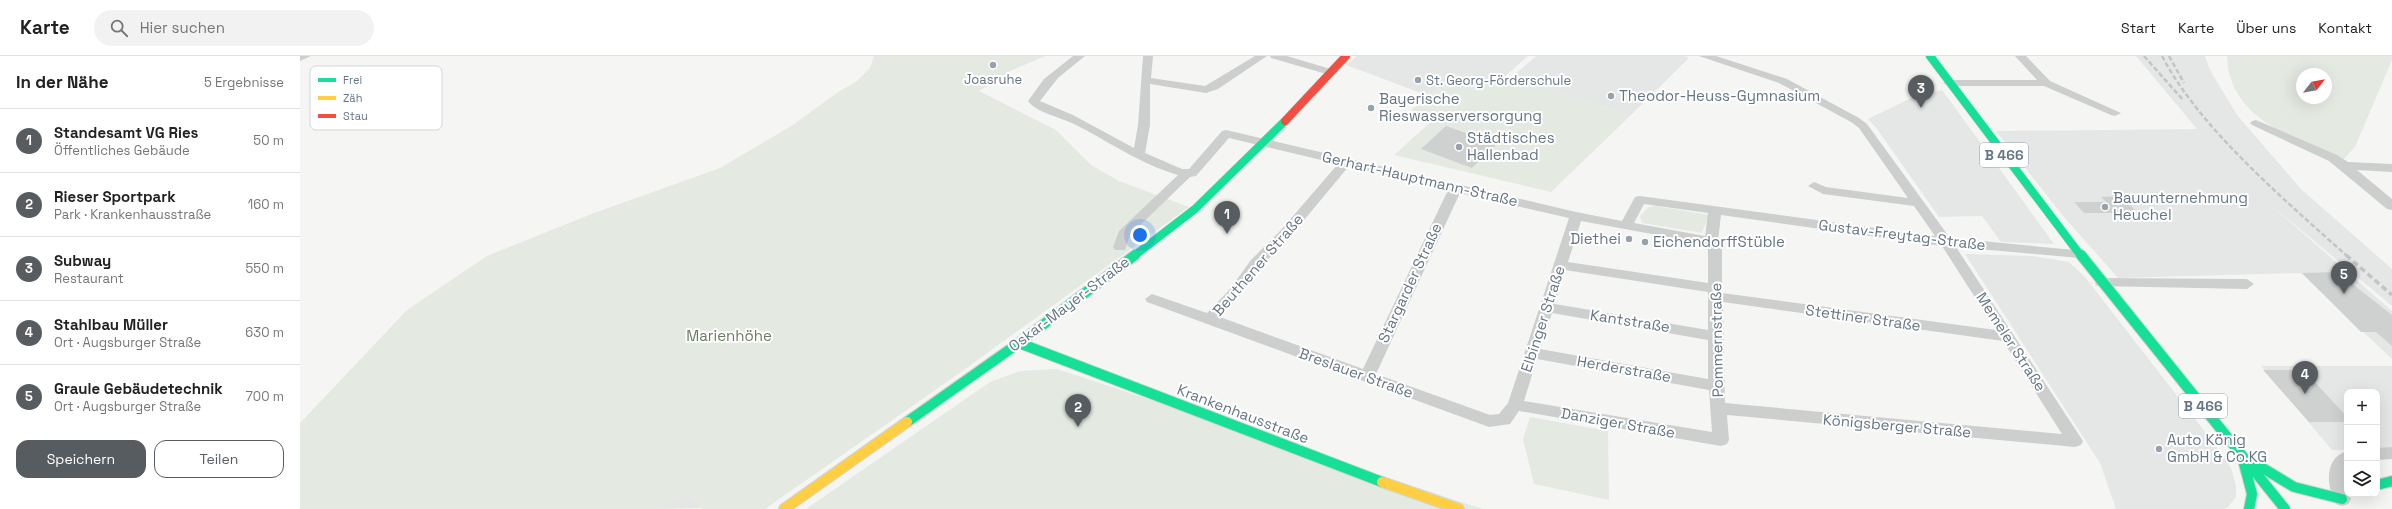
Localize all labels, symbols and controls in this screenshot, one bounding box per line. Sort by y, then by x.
search box [94,10,374,46]
text: Karte [20,15,70,40]
icon: search [108,17,130,39]
text: Hier suchen [140,18,225,37]
text: Start [2121,19,2156,37]
text: Karte [2178,19,2214,37]
text: Über uns [2236,19,2296,37]
text: Kontakt [2318,19,2372,37]
marker: Joasruhe [988,60,998,70]
legend [310,66,442,130]
north arrow [2296,68,2332,104]
text: In der Nähe [16,71,108,93]
place label: Joasruhe [964,71,1022,88]
place label: St. Georg-Förderschule [1426,72,1571,89]
text: Frei [343,73,362,87]
text: 5 Ergebnisse [204,74,284,91]
marker: St. Georg-Förderschule [1413,75,1423,85]
pin: 3 [1908,75,1934,108]
place label: Theodor-Heuss-Gymnasium [1619,86,1820,105]
place label: Bayerische Rieswasserversorgung [1379,89,1542,125]
text: Zäh [343,91,362,105]
marker: Theodor-Heuss-Gymnasium [1606,91,1616,101]
marker: Bayerische Rieswasserversorgung [1366,103,1376,113]
text: Stau [343,109,368,123]
text: Standesamt VG Ries [54,123,198,142]
place label: Städtisches Hallenbad [1467,128,1555,164]
text: 1 [26,132,32,149]
text: 50 m [253,132,284,149]
text: Öffentliches Gebäude [54,142,190,159]
marker: Städtisches Hallenbad [1454,142,1464,152]
road number: B 466 [1980,143,2028,167]
street label: Gerhart-Hauptmann-Straße [1320,147,1520,210]
text: Rieser Sportpark [54,187,176,206]
place label: Bauunternehmung Heuchel [2113,188,2248,224]
text: 2 [25,196,33,213]
text: 160 m [248,196,284,213]
pin: 1 [1214,201,1240,234]
marker: Bauunternehmung Heuchel [2100,202,2110,212]
text: Park · Krankenhausstraße [54,206,211,223]
street label: Beuthener Straße [1208,210,1307,320]
street label: Gustav-Freytag-Straße [1817,215,1987,254]
street label: Stargarder Straße [1373,220,1446,346]
your location [1130,225,1150,245]
place label: Diethei [1570,229,1621,248]
place label: EichendorffStüble [1653,232,1785,251]
marker: Diethei [1624,234,1634,244]
marker: EichendorffStüble [1640,237,1650,247]
text: Subway [54,251,111,270]
street label: Oskar-Mayer-Straße [1004,252,1133,355]
text: 3 [25,260,33,277]
text: 550 m [246,260,284,277]
pin: 5 [2331,261,2357,294]
street label: Elbinger Straße [1516,263,1569,375]
text: Restaurant [54,270,124,287]
street label: Pommernstraße [1706,282,1727,397]
street label: Memeler Straße [1972,289,2051,395]
street label: Stettiner Straße [1804,300,1922,335]
street label: Kantstraße [1589,305,1671,336]
text: Stahlbau Müller [54,315,168,334]
text: 4 [25,324,33,341]
text: 630 m [245,324,284,341]
park label: Marienhöhe [686,326,772,345]
text: Ort · Augsburger Straße [54,334,201,351]
street label: Breslauer Straße [1296,343,1416,402]
street label: Herderstraße [1576,351,1673,386]
pin: 4 [2292,361,2318,394]
text: Graule Gebäudetechnik [54,379,223,398]
street label: Krankenhausstraße [1175,380,1312,447]
text: 5 [25,388,33,405]
text: 700 m [246,388,284,405]
map controls [2344,389,2380,497]
button: + [2344,389,2380,425]
pin: 2 [1065,394,1091,427]
road number: B 466 [2179,394,2227,418]
text: Ort · Augsburger Straße [54,398,201,415]
street label: Danziger Straße [1559,403,1677,442]
street label: Königsberger Straße [1822,410,1972,441]
button: − [2344,425,2380,461]
place label: Auto König GmbH & Co.KG [2167,430,2267,466]
button: Speichern [16,440,146,478]
button: Teilen [154,440,284,478]
marker: Auto König GmbH & Co.KG [2154,444,2164,454]
button: layers [2344,461,2380,497]

